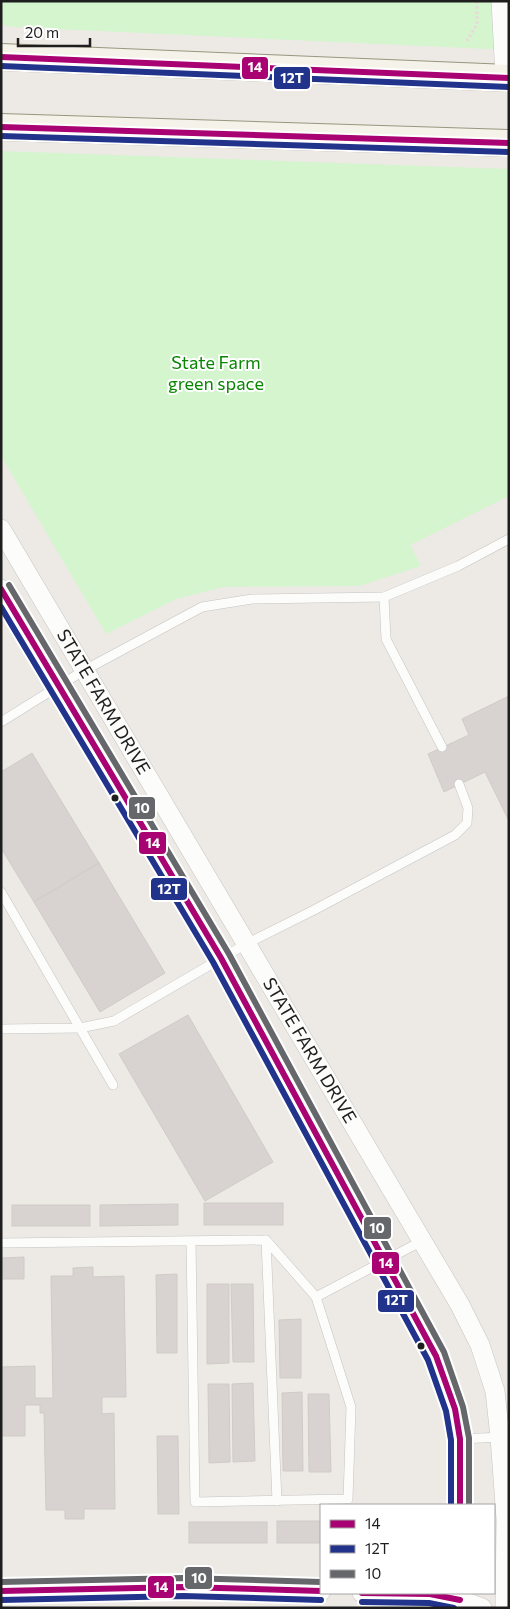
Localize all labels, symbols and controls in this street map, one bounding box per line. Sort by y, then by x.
scale bar [18,15,90,47]
text: 20 m [25,23,59,41]
line badge: 14 [241,56,269,80]
text: 14 [248,58,263,75]
line badge: 12T [273,66,311,90]
text: 12T [280,69,304,86]
park label: State Farm green space [168,351,264,394]
street label: STATE FARM DRIVE [53,625,156,778]
unlabelled marker [110,793,120,803]
line badge: 10 [128,796,156,820]
text: 10 [134,799,150,816]
line badge: 14 [138,831,167,855]
text: 14 [146,834,161,851]
line badge: 12T [150,877,188,901]
text: 12T [157,880,181,897]
street label: STATE FARM DRIVE [259,973,362,1127]
line badge: 10 [363,1216,392,1240]
text: 10 [369,1219,385,1236]
line badge: 14 [371,1251,400,1275]
text: 14 [379,1254,394,1271]
line badge: 12T [377,1289,415,1313]
text: 12T [384,1291,408,1308]
unlabelled marker [416,1341,426,1351]
legend [320,1504,495,1594]
text: 14 [365,1514,380,1532]
text: 12T [365,1539,390,1557]
text: 10 [365,1564,381,1582]
line badge: 10 [184,1566,213,1590]
text: 10 [191,1569,207,1586]
line badge: 14 [147,1575,175,1599]
text: 14 [154,1578,169,1595]

